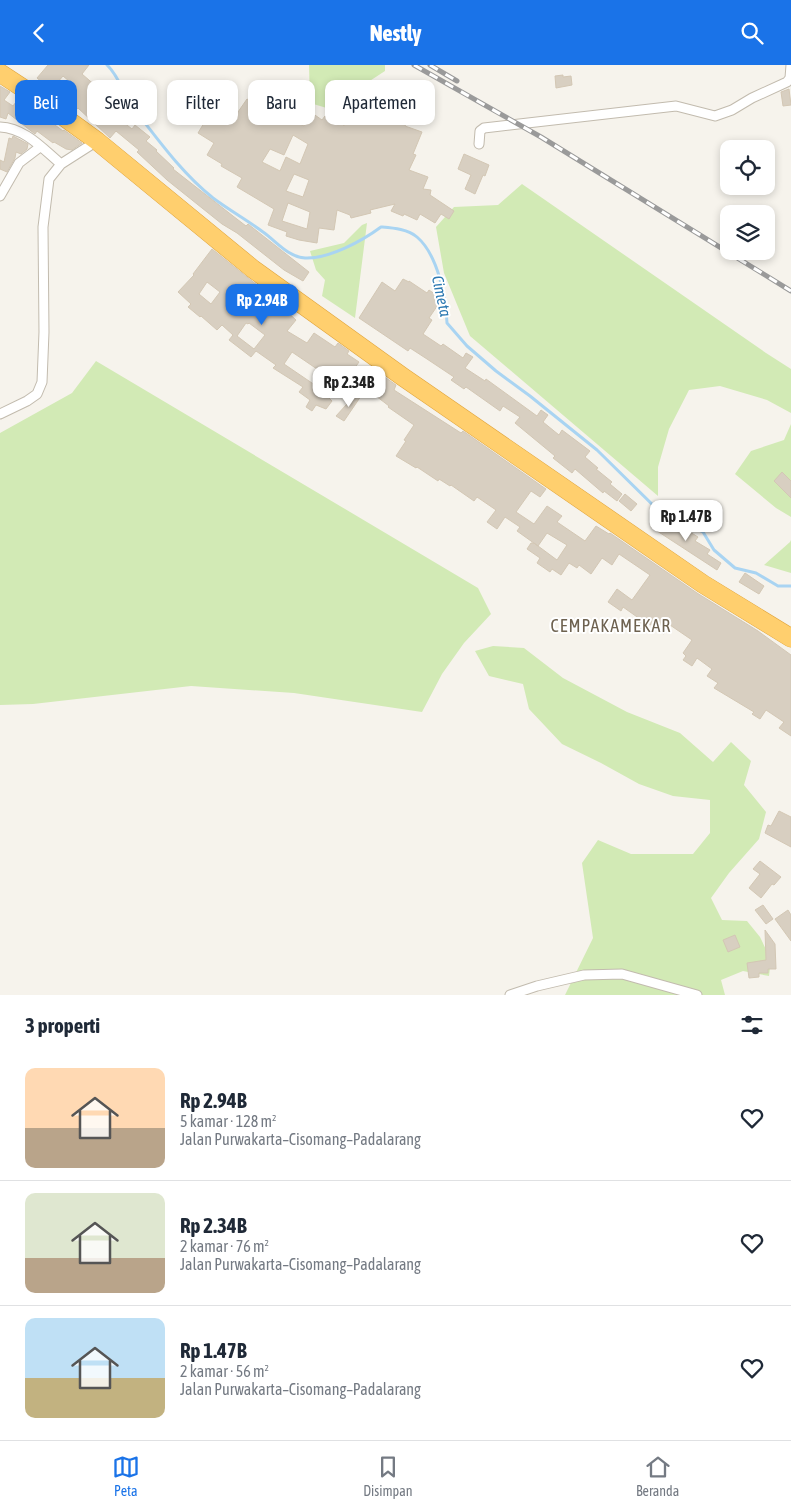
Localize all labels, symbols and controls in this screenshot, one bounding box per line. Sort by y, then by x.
icon: back [25,19,53,47]
icon: search [738,19,766,47]
text: Nestly [370,20,421,46]
chip: Beli [15,80,77,125]
chip: Sewa [87,80,157,125]
chip: Filter [167,80,238,125]
chip: Baru [248,80,315,125]
chip: Apartemen [325,80,435,125]
map controls [720,140,775,260]
button: locate [720,140,775,195]
button: layers [720,205,775,260]
water label: Cimeta [429,274,455,319]
pin: Rp 2.94B [210,283,314,326]
text: Rp 2.94B [237,291,287,309]
pin: Rp 2.34B [297,365,401,408]
text: Rp 2.34B [324,373,374,391]
pin: Rp 1.47B [634,499,738,542]
text: Rp 1.47B [661,507,711,525]
district label: CEMPAKAMEKAR [551,615,671,636]
icon: filters [738,1011,766,1039]
text: 3 properti [25,1013,100,1037]
icon: home [65,1088,125,1148]
text: Rp 2.94B [180,1088,247,1112]
icon: heart [738,1104,766,1132]
text: 5 kamar · 128 m² [180,1112,276,1130]
text: Jalan Purwakarta–Cisomang–Padalarang [180,1130,421,1148]
icon: home [65,1213,125,1273]
text: Rp 2.34B [180,1213,247,1237]
icon: heart [738,1229,766,1257]
text: 2 kamar · 76 m² [180,1237,269,1255]
text: Jalan Purwakarta–Cisomang–Padalarang [180,1255,421,1273]
icon: home [65,1338,125,1398]
text: Rp 1.47B [180,1338,247,1362]
icon: heart [738,1354,766,1382]
text: 2 kamar · 56 m² [180,1362,269,1380]
text: Jalan Purwakarta–Cisomang–Padalarang [180,1380,421,1398]
tab: Peta [112,1453,140,1499]
tab: Disimpan [363,1453,412,1499]
tab: Beranda [636,1453,679,1499]

